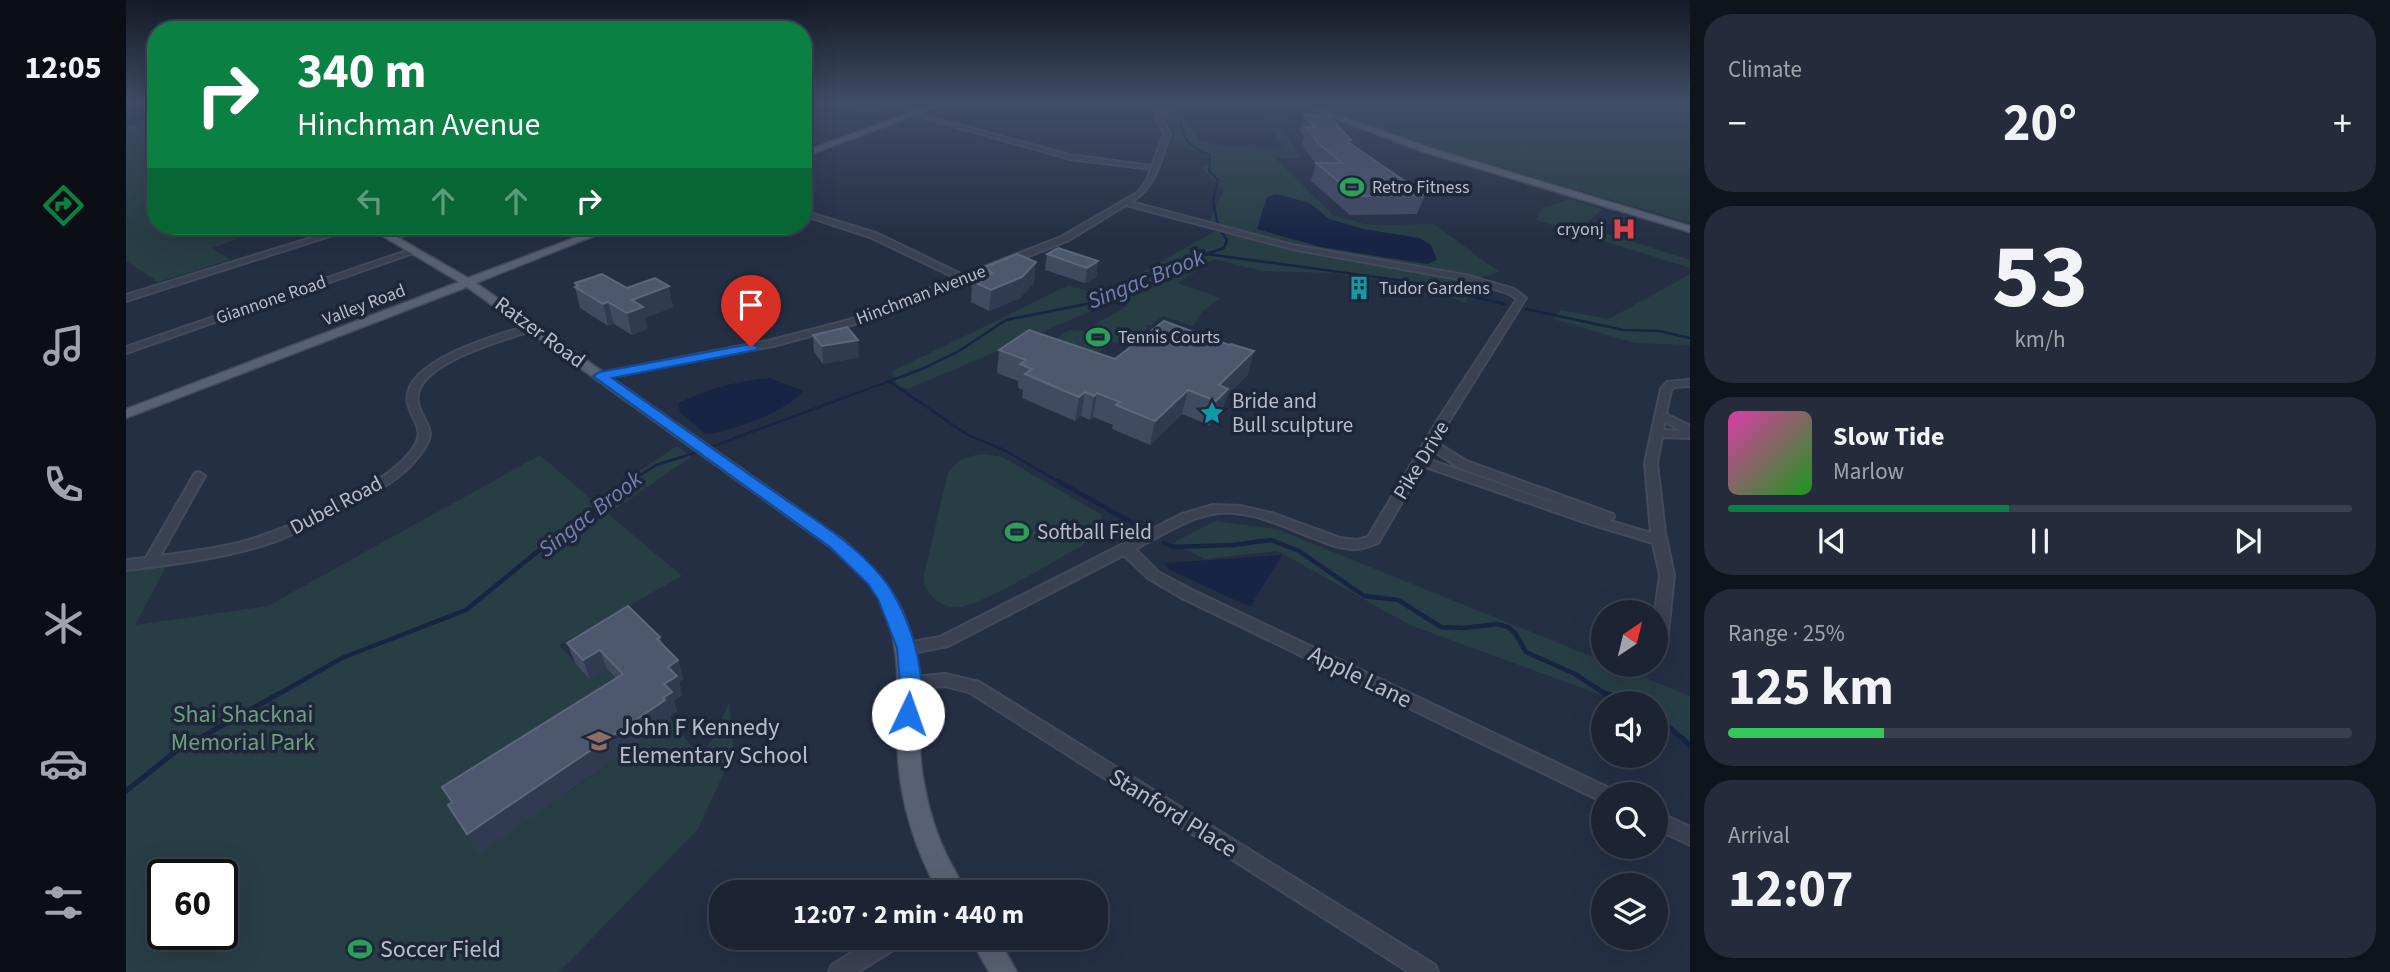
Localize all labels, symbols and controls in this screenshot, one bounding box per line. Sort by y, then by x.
text: 340 m [297,37,426,107]
text: 12:05 [24,45,102,91]
icon: right [182,49,273,140]
text: Climate [1728,53,1802,86]
text: 20° [2003,87,2077,161]
text: − [1728,97,1747,151]
text: + [2333,97,2352,151]
text: Hinchman Avenue [297,102,540,148]
sports icon: Retro Fitness [1338,173,1366,201]
place label: Retro Fitness [1372,175,1470,200]
icon: directions [39,181,88,230]
icon: left [351,182,389,220]
icon: ahead [424,182,462,220]
icon: ahead [497,182,535,220]
icon: right [570,182,608,220]
text: 53 [1992,213,2088,342]
hospital icon: cryonj [1610,215,1638,243]
place label: cryonj [1557,217,1604,242]
water label: Singac Brook [1083,240,1210,317]
street label: Hinchman Avenue [853,259,989,331]
street label: Giannone Road [213,269,329,331]
building icon: Tudor Gardens [1345,274,1373,302]
pin [721,275,781,347]
place label: Tudor Gardens [1379,276,1490,301]
street label: Valley Road [319,278,409,332]
icon: arrive [732,286,770,324]
street label: Ratzer Road [489,289,591,375]
icon: music [39,321,88,370]
sports icon: Tennis Courts [1084,323,1112,351]
text: km/h [2014,323,2066,356]
place label: Tennis Courts [1118,325,1220,350]
place label: Bride and Bull sculpture [1232,386,1353,440]
place icon: Bride and Bull sculpture [1198,399,1226,427]
street label: Pike Drive [1386,415,1456,505]
text: Slow Tide [1833,418,1944,455]
text: Marlow [1833,455,1904,488]
icon: phone [39,460,88,509]
water label: Singac Brook [531,462,650,565]
street label: Dubel Road [284,468,388,542]
place label: Softball Field [1037,517,1152,547]
sports icon: Softball Field [1003,518,1031,546]
icon: previous [1813,522,1851,560]
icon: pause [2021,522,2059,560]
icon: next [2229,522,2267,560]
icon: climate [39,599,88,648]
north arrow [1591,600,1668,677]
map controls [1591,600,1668,950]
text: Range · 25% [1728,617,1845,650]
street label: Apple Lane [1302,637,1418,717]
text: 125 km [1728,651,1894,725]
position arrow [871,677,945,751]
button: sound [1591,691,1668,768]
park label: Shai Shacknai Memorial Park [171,697,315,760]
place label: John F Kennedy Elementary School [619,710,808,773]
school or university icon: John F Kennedy Elementary School [585,727,613,755]
icon: car [39,739,88,788]
street label: Stanford Place [1102,760,1244,866]
button: search [1591,782,1668,859]
text: Arrival [1728,819,1790,852]
text: 12:07 [1728,853,1853,927]
speed limit sign: 60 [147,859,238,950]
button: layers [1591,873,1668,950]
icon: filters [39,878,88,927]
text: 12:07 · 2 min · 440 m [793,896,1024,933]
place label: Soccer Field [380,932,501,967]
sports icon: Soccer Field [346,935,374,963]

